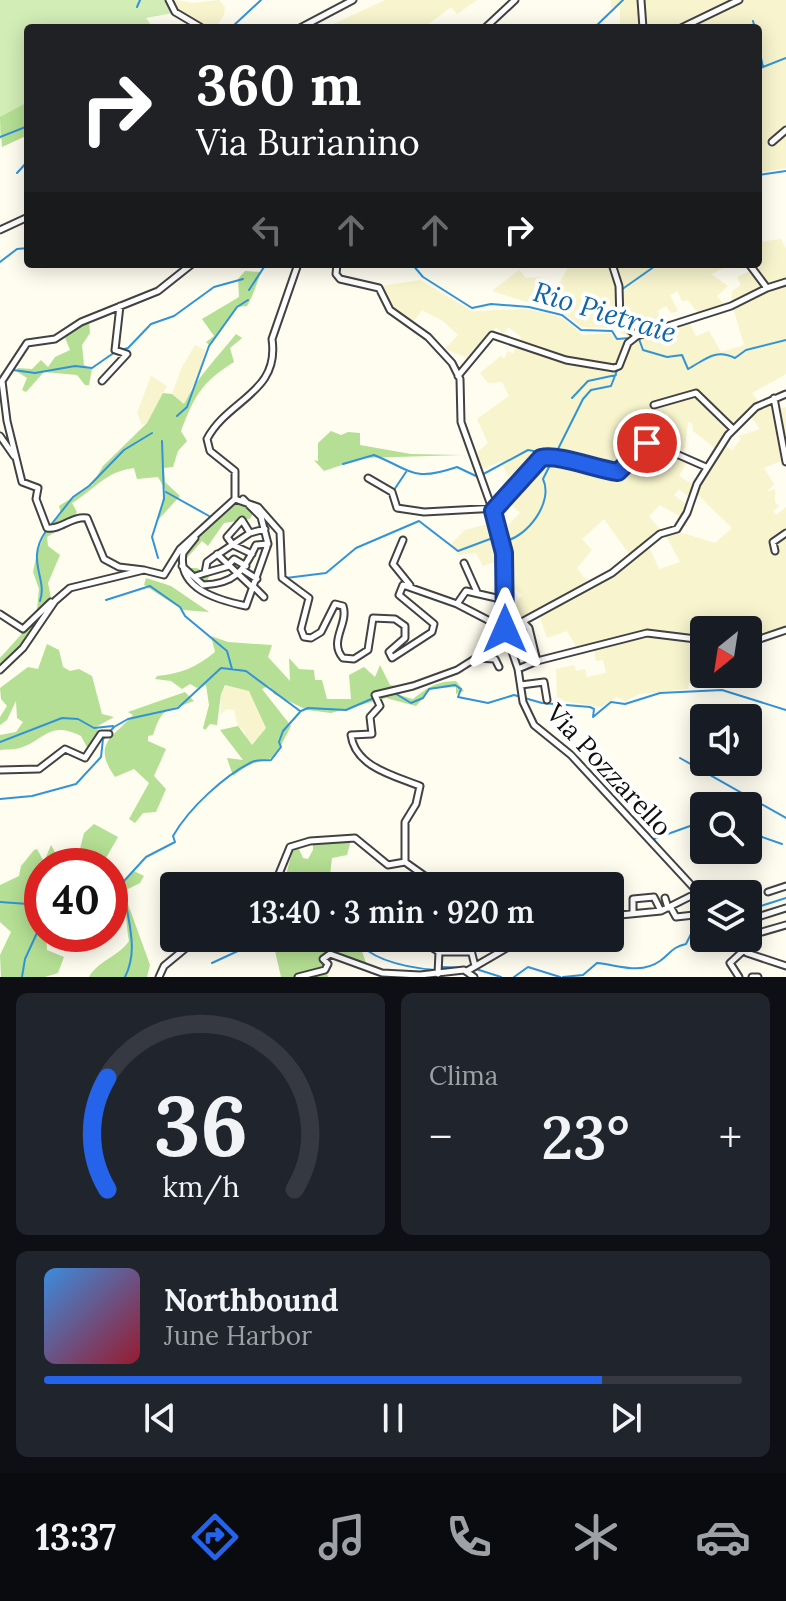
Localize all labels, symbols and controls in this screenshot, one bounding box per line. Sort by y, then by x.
text: 360 m [196,49,361,120]
icon: right [64,56,168,160]
text: Via Burianino [196,119,420,165]
icon: left [245,208,289,252]
icon: ahead [329,208,373,252]
icon: ahead [413,208,457,252]
icon: right [497,208,541,252]
water label: Rio Pietraie [529,273,681,351]
pin [613,409,681,477]
icon: arrive [625,421,669,465]
position arrow [463,587,547,671]
north arrow [690,616,762,688]
map controls [690,616,762,952]
street label: Via Pozzarello [539,696,679,843]
button: sound [690,704,762,776]
button: search [690,792,762,864]
speed limit sign: 40 [24,848,128,952]
button: layers [690,880,762,952]
text: 13:40 · 3 min · 920 m [250,893,534,931]
text: Clima [429,1059,498,1092]
text: 36 [153,1072,248,1179]
text: 23° [541,1099,630,1175]
text: − [429,1109,452,1165]
text: + [719,1109,742,1165]
text: km/h [162,1168,239,1205]
text: Northbound [164,1281,339,1319]
text: June Harbor [164,1319,312,1352]
icon: previous [138,1396,182,1440]
icon: pause [371,1396,415,1440]
icon: next [604,1396,648,1440]
icon: directions [187,1509,243,1565]
icon: music [314,1509,370,1565]
icon: phone [441,1509,497,1565]
icon: climate [568,1509,624,1565]
icon: car [695,1509,751,1565]
text: 13:37 [35,1514,116,1560]

